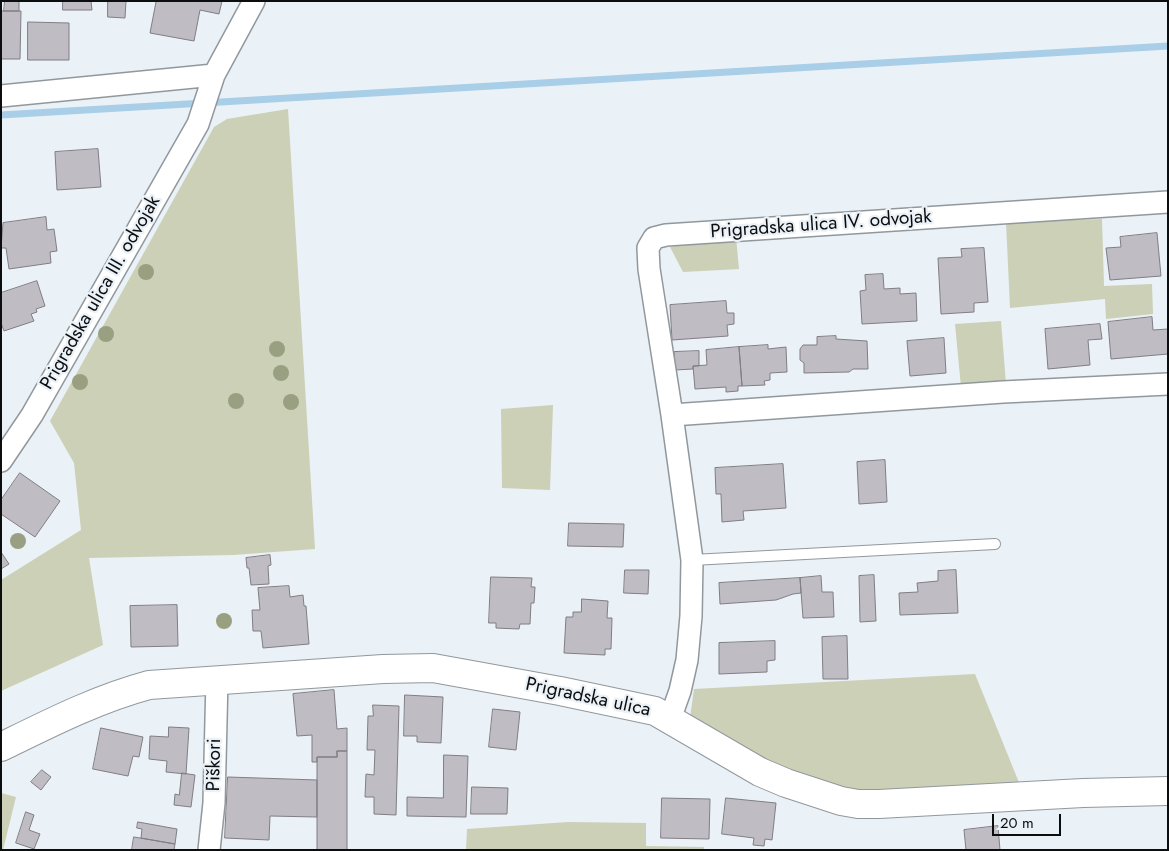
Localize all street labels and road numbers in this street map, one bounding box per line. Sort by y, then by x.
street label: Prigradska ulica III. odvojak [36,192,166,394]
street label: Prigradska ulica IV. odvojak [710,206,932,244]
street label: Prigradska ulica [523,674,653,722]
street label: Piškori [203,738,227,792]

